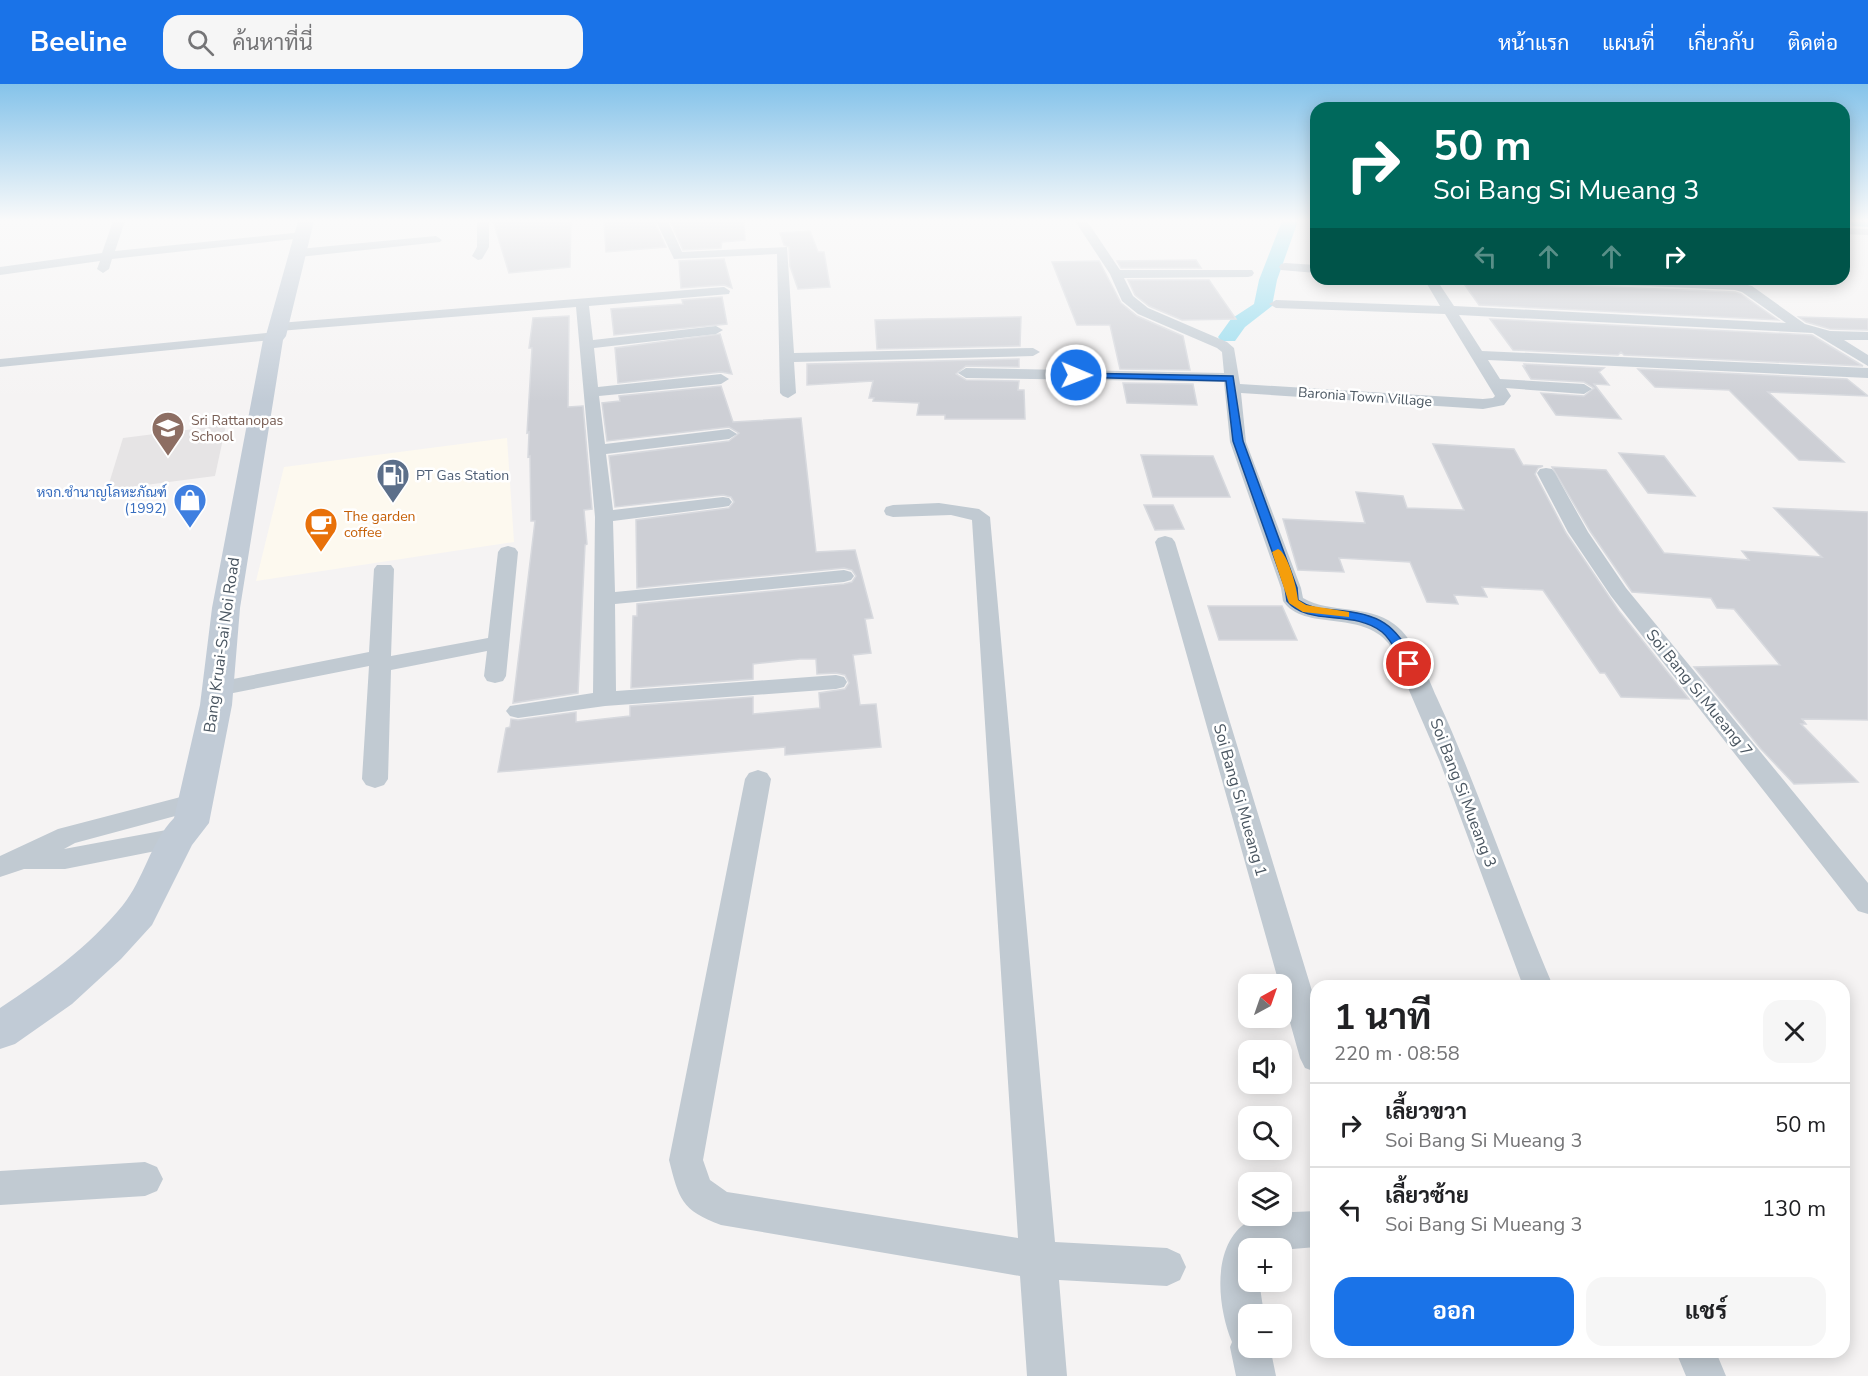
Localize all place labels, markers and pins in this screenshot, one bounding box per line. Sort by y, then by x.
school or university icon: Sri Rattanopas School [150,410,186,457]
place label: Sri Rattanopas School [191,411,284,446]
fuel station icon: PT Gas Station [375,457,411,504]
place label: PT Gas Station [416,466,509,485]
shop icon: หจก.ชำนาญโลหะภัณฑ์ (1992) [172,482,208,529]
place label: หจก.ชำนาญโลหะภัณฑ์ (1992) [36,483,167,518]
cafe icon: The garden coffee [303,506,339,553]
place label: The garden coffee [344,507,416,542]
pin [1383,638,1434,689]

